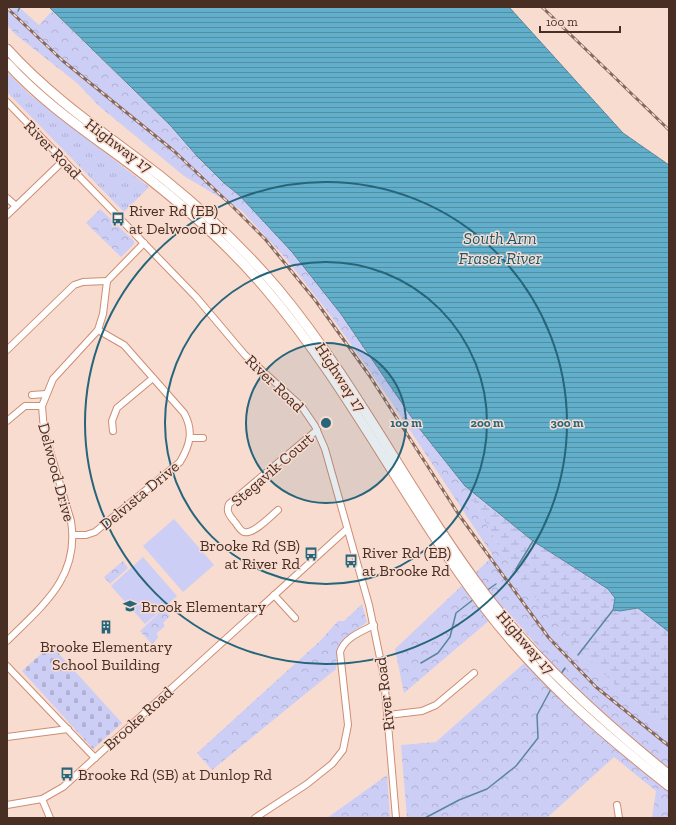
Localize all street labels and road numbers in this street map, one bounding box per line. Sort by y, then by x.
street label: Highway 17 [82,114,156,177]
street label: River Road [20,116,85,183]
street label: Highway 17 [311,339,370,416]
street label: River Road [241,351,308,416]
street label: Delwood Drive [34,421,79,524]
street label: Stegavik Court [227,428,317,510]
street label: Delvista Drive [96,457,183,534]
street label: Highway 17 [493,606,559,679]
street label: River Road [371,656,398,732]
street label: Brooke Road [100,682,177,754]

